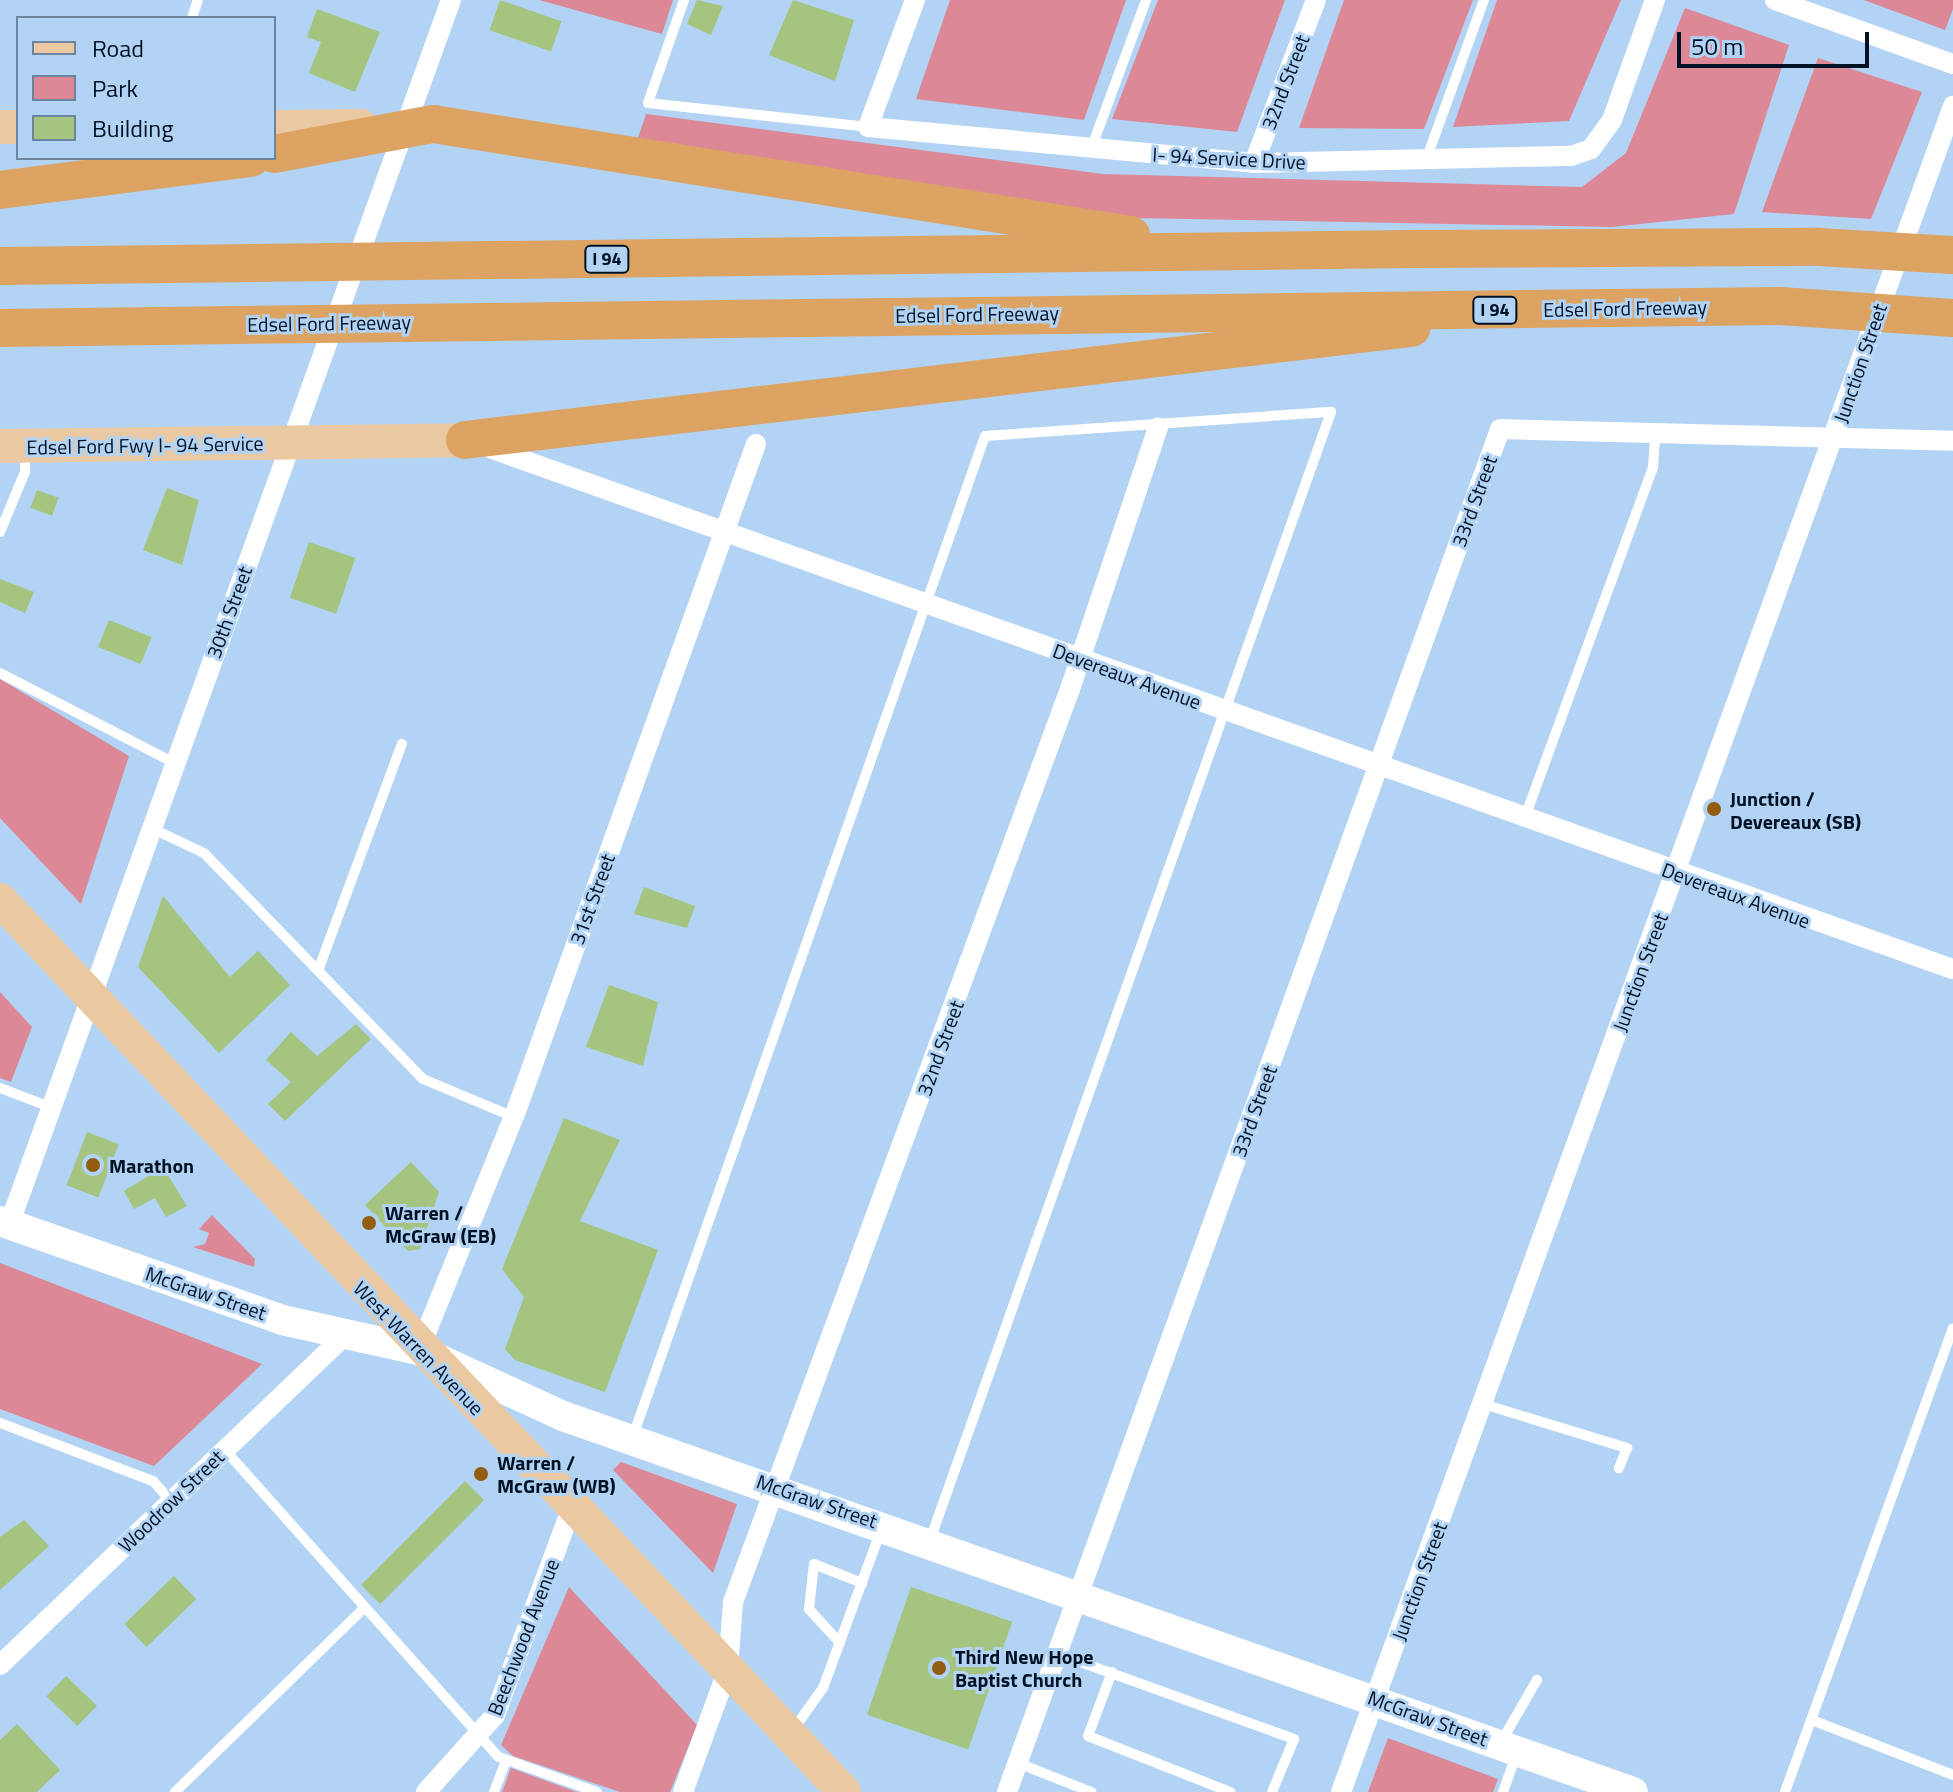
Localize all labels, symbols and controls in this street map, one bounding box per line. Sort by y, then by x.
legend [16,16,276,160]
scale bar [1681,16,1873,66]
text: 50 m [1691,28,1743,64]
text: Road [92,30,144,66]
street label: 32nd Street [1256,31,1314,133]
text: Park [92,70,138,106]
text: Building [92,110,174,146]
street label: I- 94 Service Drive [1152,142,1306,174]
road number: I 94 [583,245,631,273]
street label: Edsel Ford Freeway [1543,295,1707,321]
road number: I 94 [1471,296,1519,324]
street label: Junction Street [1828,300,1892,426]
street label: Edsel Ford Freeway [895,301,1059,327]
street label: Edsel Ford Freeway [247,310,411,336]
street label: Edsel Ford Fwy I- 94 Service [26,431,264,459]
street label: 33rd Street [1446,452,1502,550]
street label: 30th Street [201,563,257,661]
street label: Devereaux Avenue [1050,638,1204,714]
place label: Junction / Devereaux (SB) [1730,786,1861,833]
marker: Junction / Devereaux (SB) [1705,800,1723,818]
street label: 31st Street [565,850,619,948]
street label: Devereaux Avenue [1659,857,1813,933]
street label: Junction Street [1607,909,1673,1035]
street label: 32nd Street [912,997,968,1099]
street label: 33rd Street [1226,1062,1282,1160]
place label: Marathon [109,1153,194,1177]
marker: Marathon [84,1156,102,1174]
place label: Warren / McGraw (EB) [385,1200,496,1247]
marker: Warren / McGraw (EB) [360,1214,378,1232]
street label: McGraw Street [143,1261,269,1325]
street label: West Warren Avenue [349,1276,489,1420]
street label: Woodrow Street [113,1445,229,1557]
place label: Warren / McGraw (WB) [497,1450,616,1497]
marker: Warren / McGraw (WB) [472,1465,490,1483]
street label: McGraw Street [754,1469,880,1533]
street label: Junction Street [1386,1518,1452,1644]
street label: Beechwood Avenue [482,1555,564,1719]
place label: Third New Hope Baptist Church [955,1644,1093,1691]
marker: Third New Hope Baptist Church [930,1659,948,1677]
street label: McGraw Street [1365,1685,1491,1751]

